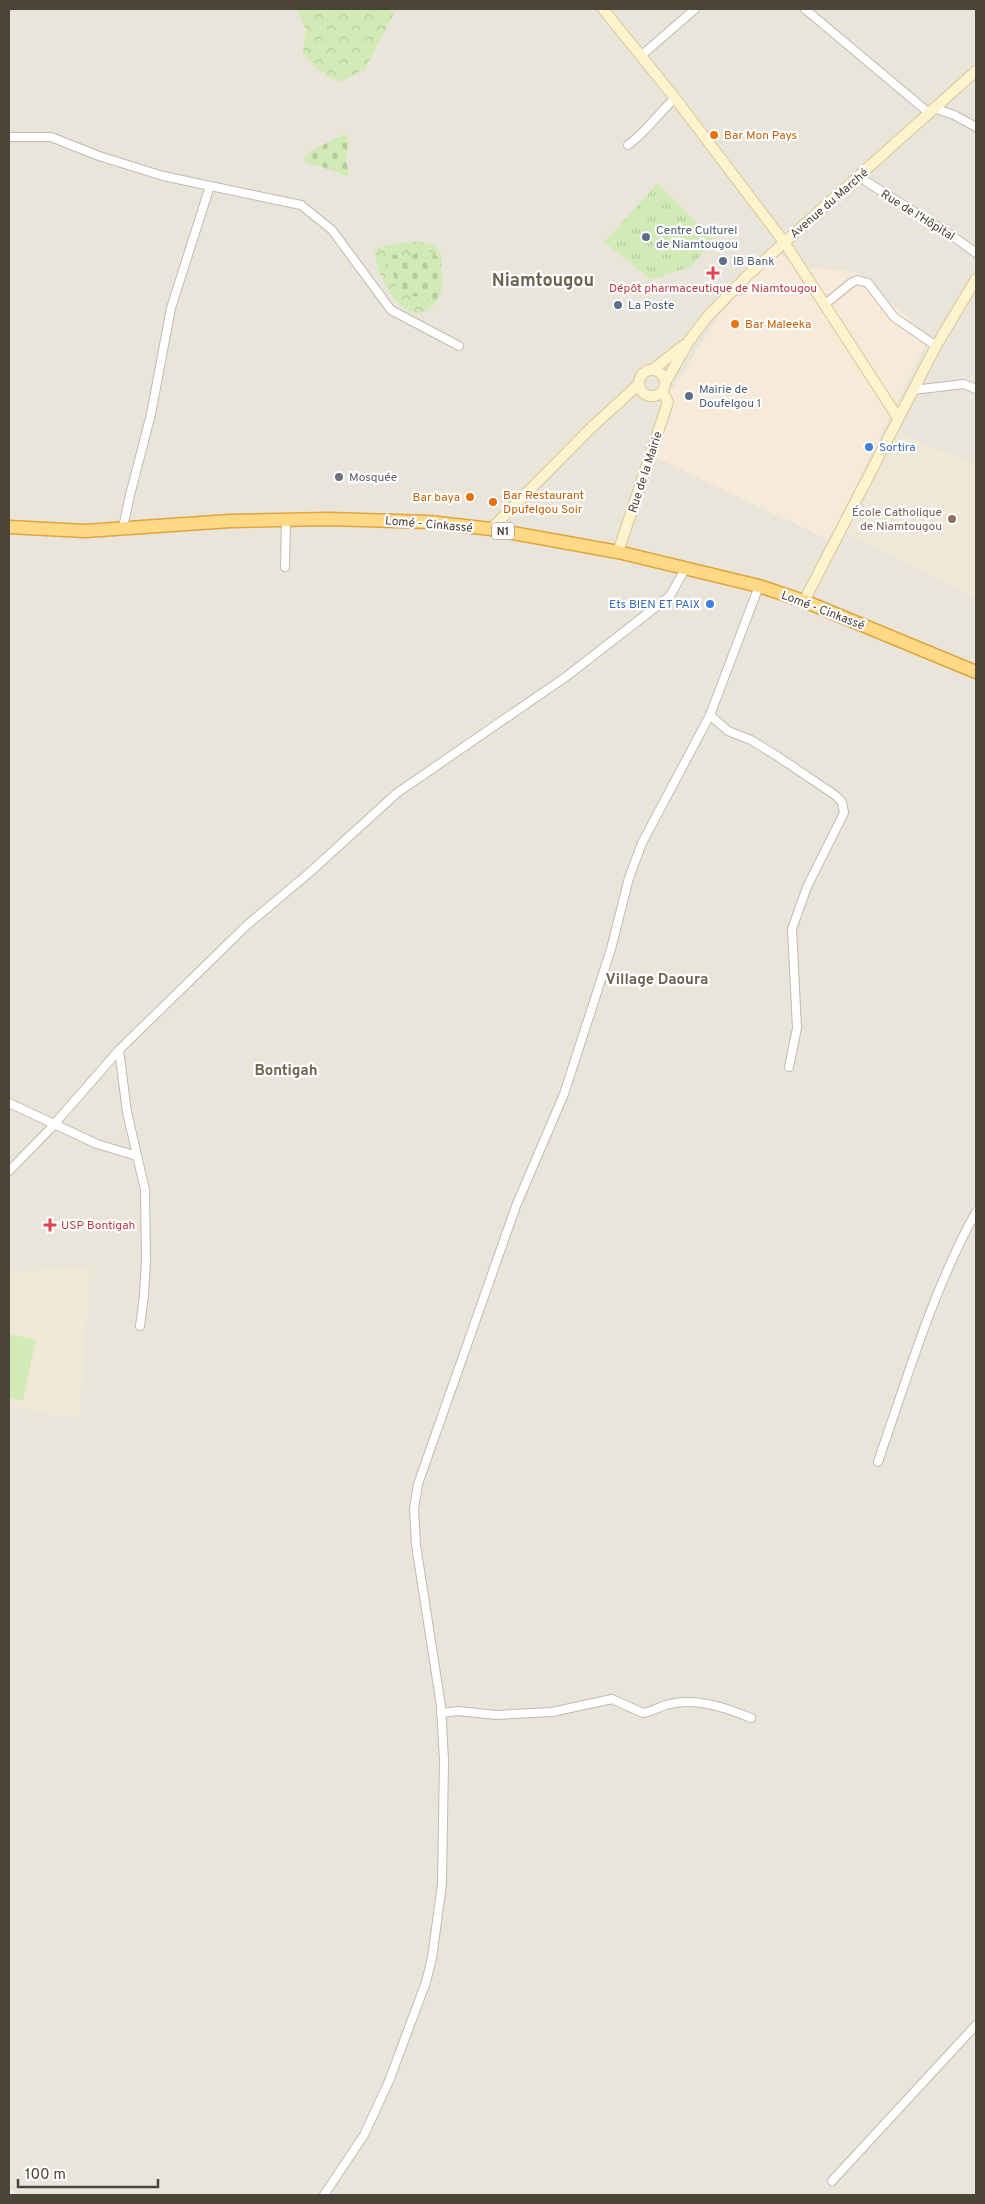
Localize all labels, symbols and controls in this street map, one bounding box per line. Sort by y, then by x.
place label: Bar Mon Pays [724,128,797,144]
marker: Bar Mon Pays [708,129,720,141]
street label: Avenue du Marché [787,165,872,242]
street label: Rue de l'Hôpital [877,187,958,245]
place label: Centre Culturel de Niamtougou [656,223,738,253]
marker: Centre Culturel de Niamtougou [640,231,652,243]
place label: IB Bank [733,254,775,270]
marker: IB Bank [717,255,729,267]
marker: Dépôt pharmaceutique de Niamtougou [707,267,719,279]
district label: Niamtougou [492,270,594,293]
place label: Dépôt pharmaceutique de Niamtougou [609,281,817,297]
place label: La Poste [628,298,674,314]
marker: La Poste [612,299,624,311]
place label: Bar Maleeka [745,317,811,333]
marker: Bar Maleeka [729,318,741,330]
place label: Mairie de Doufelgou 1 [699,382,761,412]
marker: Mairie de Doufelgou 1 [683,390,695,402]
street label: Rue de la Mairie [625,429,667,515]
place label: Sortira [879,440,916,456]
marker: Sortira [863,441,875,453]
place label: Mosquée [349,470,397,486]
marker: Mosquée [333,471,345,483]
place label: Bar Restaurant Dpufelgou Soir [503,488,584,518]
place label: Bar baya [412,490,460,506]
marker: Bar baya [464,491,476,503]
marker: Bar Restaurant Dpufelgou Soir [487,496,499,508]
place label: École Catholique de Niamtougou [852,505,942,535]
street label: Lomé - Cinkassé [384,513,474,537]
marker: École Catholique de Niamtougou [946,513,958,525]
road number: N1 [492,522,514,540]
street label: Lomé - Cinkassé [779,588,867,634]
place label: Ets BIEN ET PAIX [609,597,700,613]
marker: Ets BIEN ET PAIX [704,598,716,610]
district label: Village Daoura [606,971,708,990]
district label: Bontigah [254,1062,318,1081]
marker: USP Bontigah [43,1218,57,1232]
place label: USP Bontigah [61,1218,135,1234]
scale bar [18,2156,158,2188]
text: 100 m [25,2166,66,2185]

